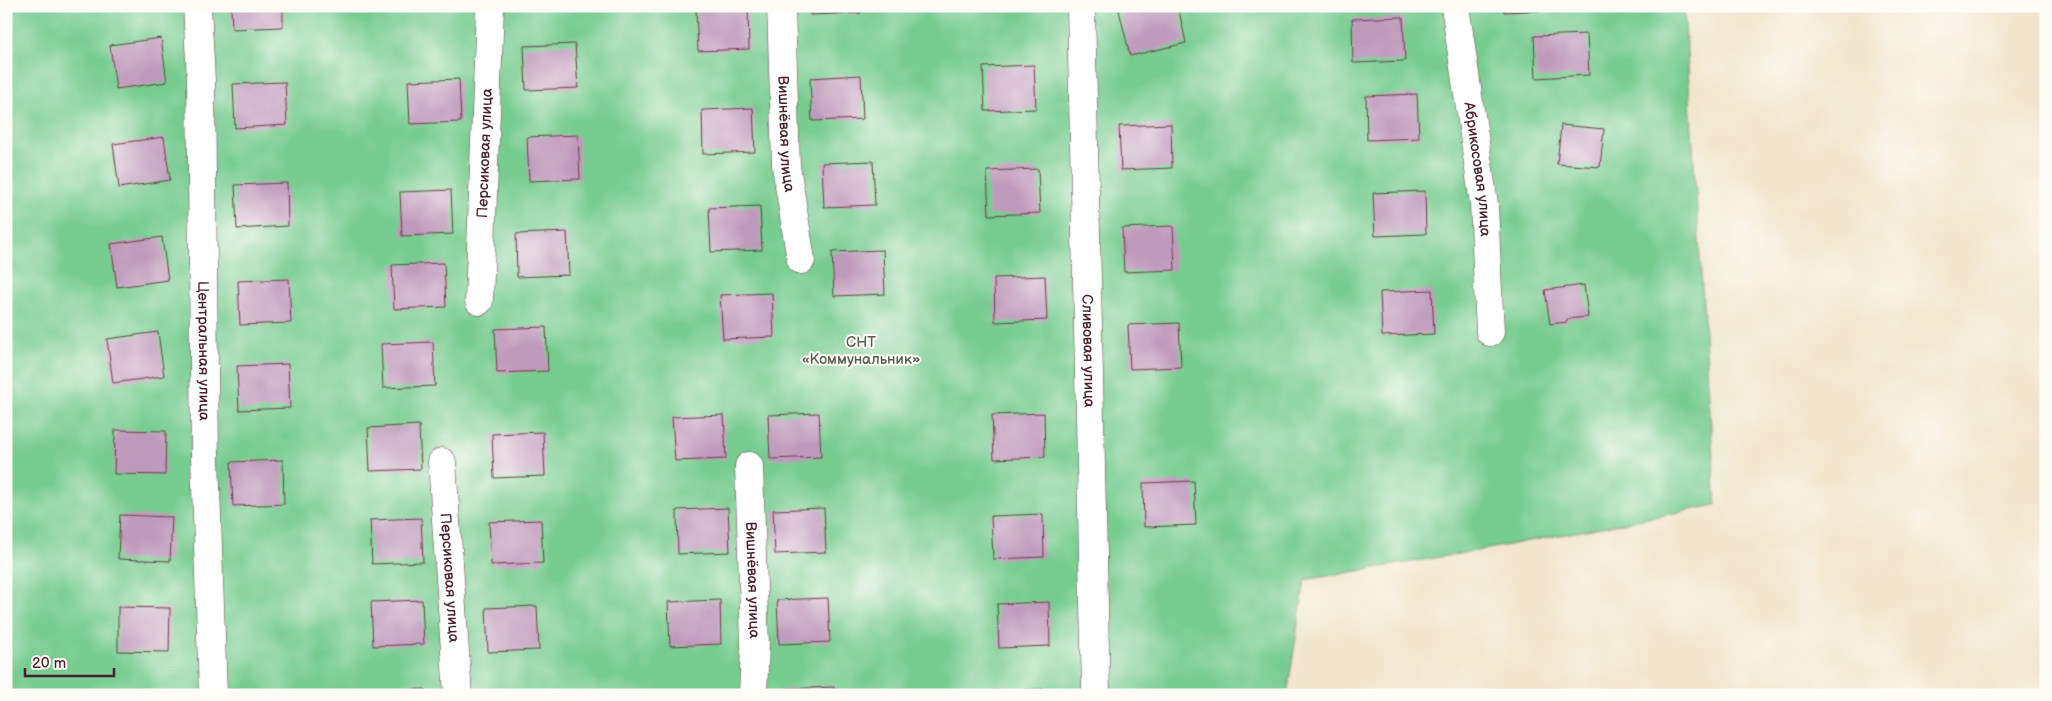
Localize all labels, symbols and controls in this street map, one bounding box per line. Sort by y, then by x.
street label: Вишнёвая улица [773,75,799,194]
street label: Персиковая улица [473,88,497,218]
street label: Абрикосовая улица [1459,100,1495,237]
street label: Центральная улица [193,281,214,421]
street label: Сливовая улица [1077,294,1099,408]
park label: СНТ «Коммунальник» [802,333,920,369]
street label: Персиковая улица [436,512,463,643]
street label: Вишнёвая улица [741,521,764,639]
scale bar [25,646,114,678]
text: 20 m [32,654,66,673]

